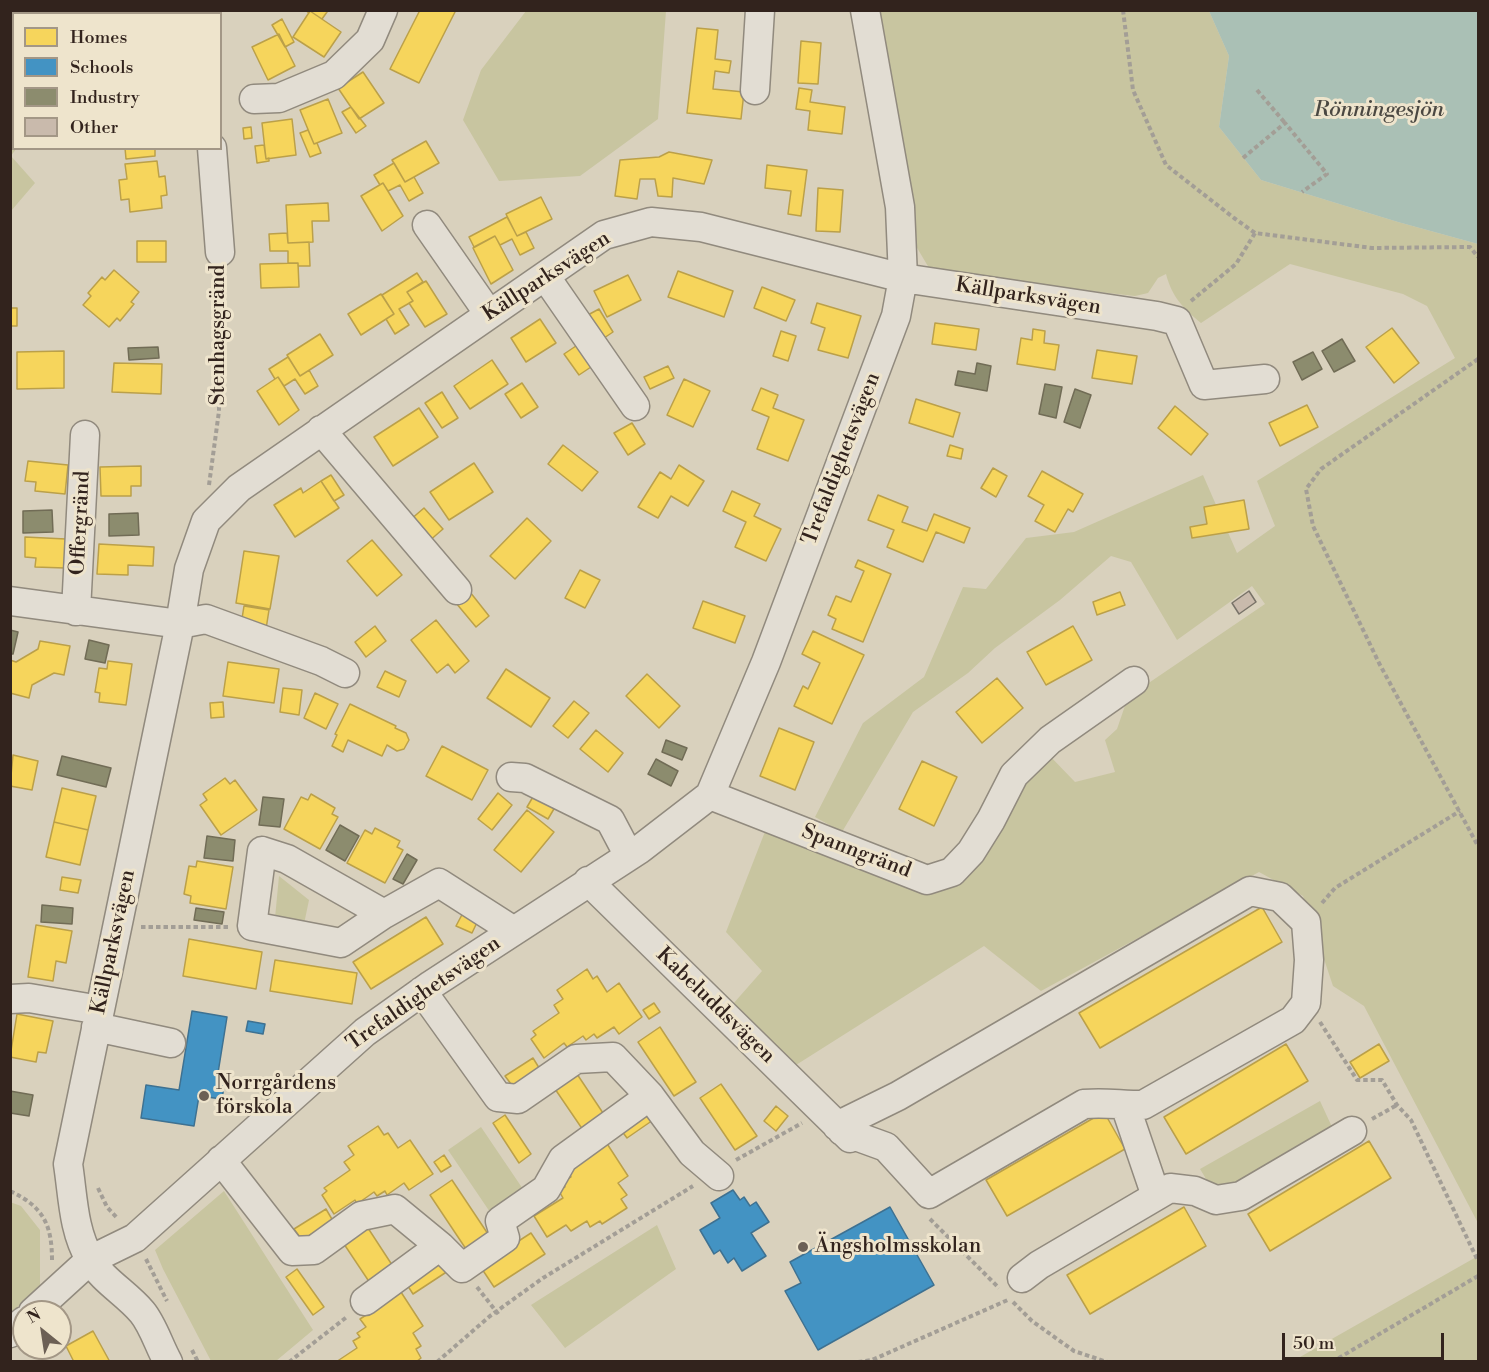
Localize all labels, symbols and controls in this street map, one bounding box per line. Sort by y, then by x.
legend [12,12,222,150]
text: Homes [70,26,127,49]
text: Schools [70,56,133,79]
text: Industry [70,86,140,109]
water label: Rönningesjön [1314,98,1444,124]
text: Other [70,116,118,139]
street label: Källparksvägen [479,226,615,328]
street label: Stenhagsgränd [206,264,232,406]
street label: Källparksvägen [953,273,1103,321]
street label: Trefaldighetsvägen [798,369,886,549]
street label: Offergränd [66,470,96,576]
street label: Spanngränd [798,820,914,884]
street label: Källparksvägen [86,868,142,1016]
street label: Trefaldighetsvägen [342,931,506,1057]
street label: Kabeluddsvägen [650,943,780,1069]
place label: Norrgårdens förskola [216,1071,336,1121]
marker: Norrgårdens förskola [197,1089,211,1103]
place label: Ängsholmsskolan [815,1234,981,1260]
marker: Ängsholmsskolan [796,1240,810,1254]
north arrow [12,1300,72,1360]
text: N [24,1304,44,1328]
scale bar [1285,1321,1447,1359]
text: 50 m [1293,1332,1334,1355]

